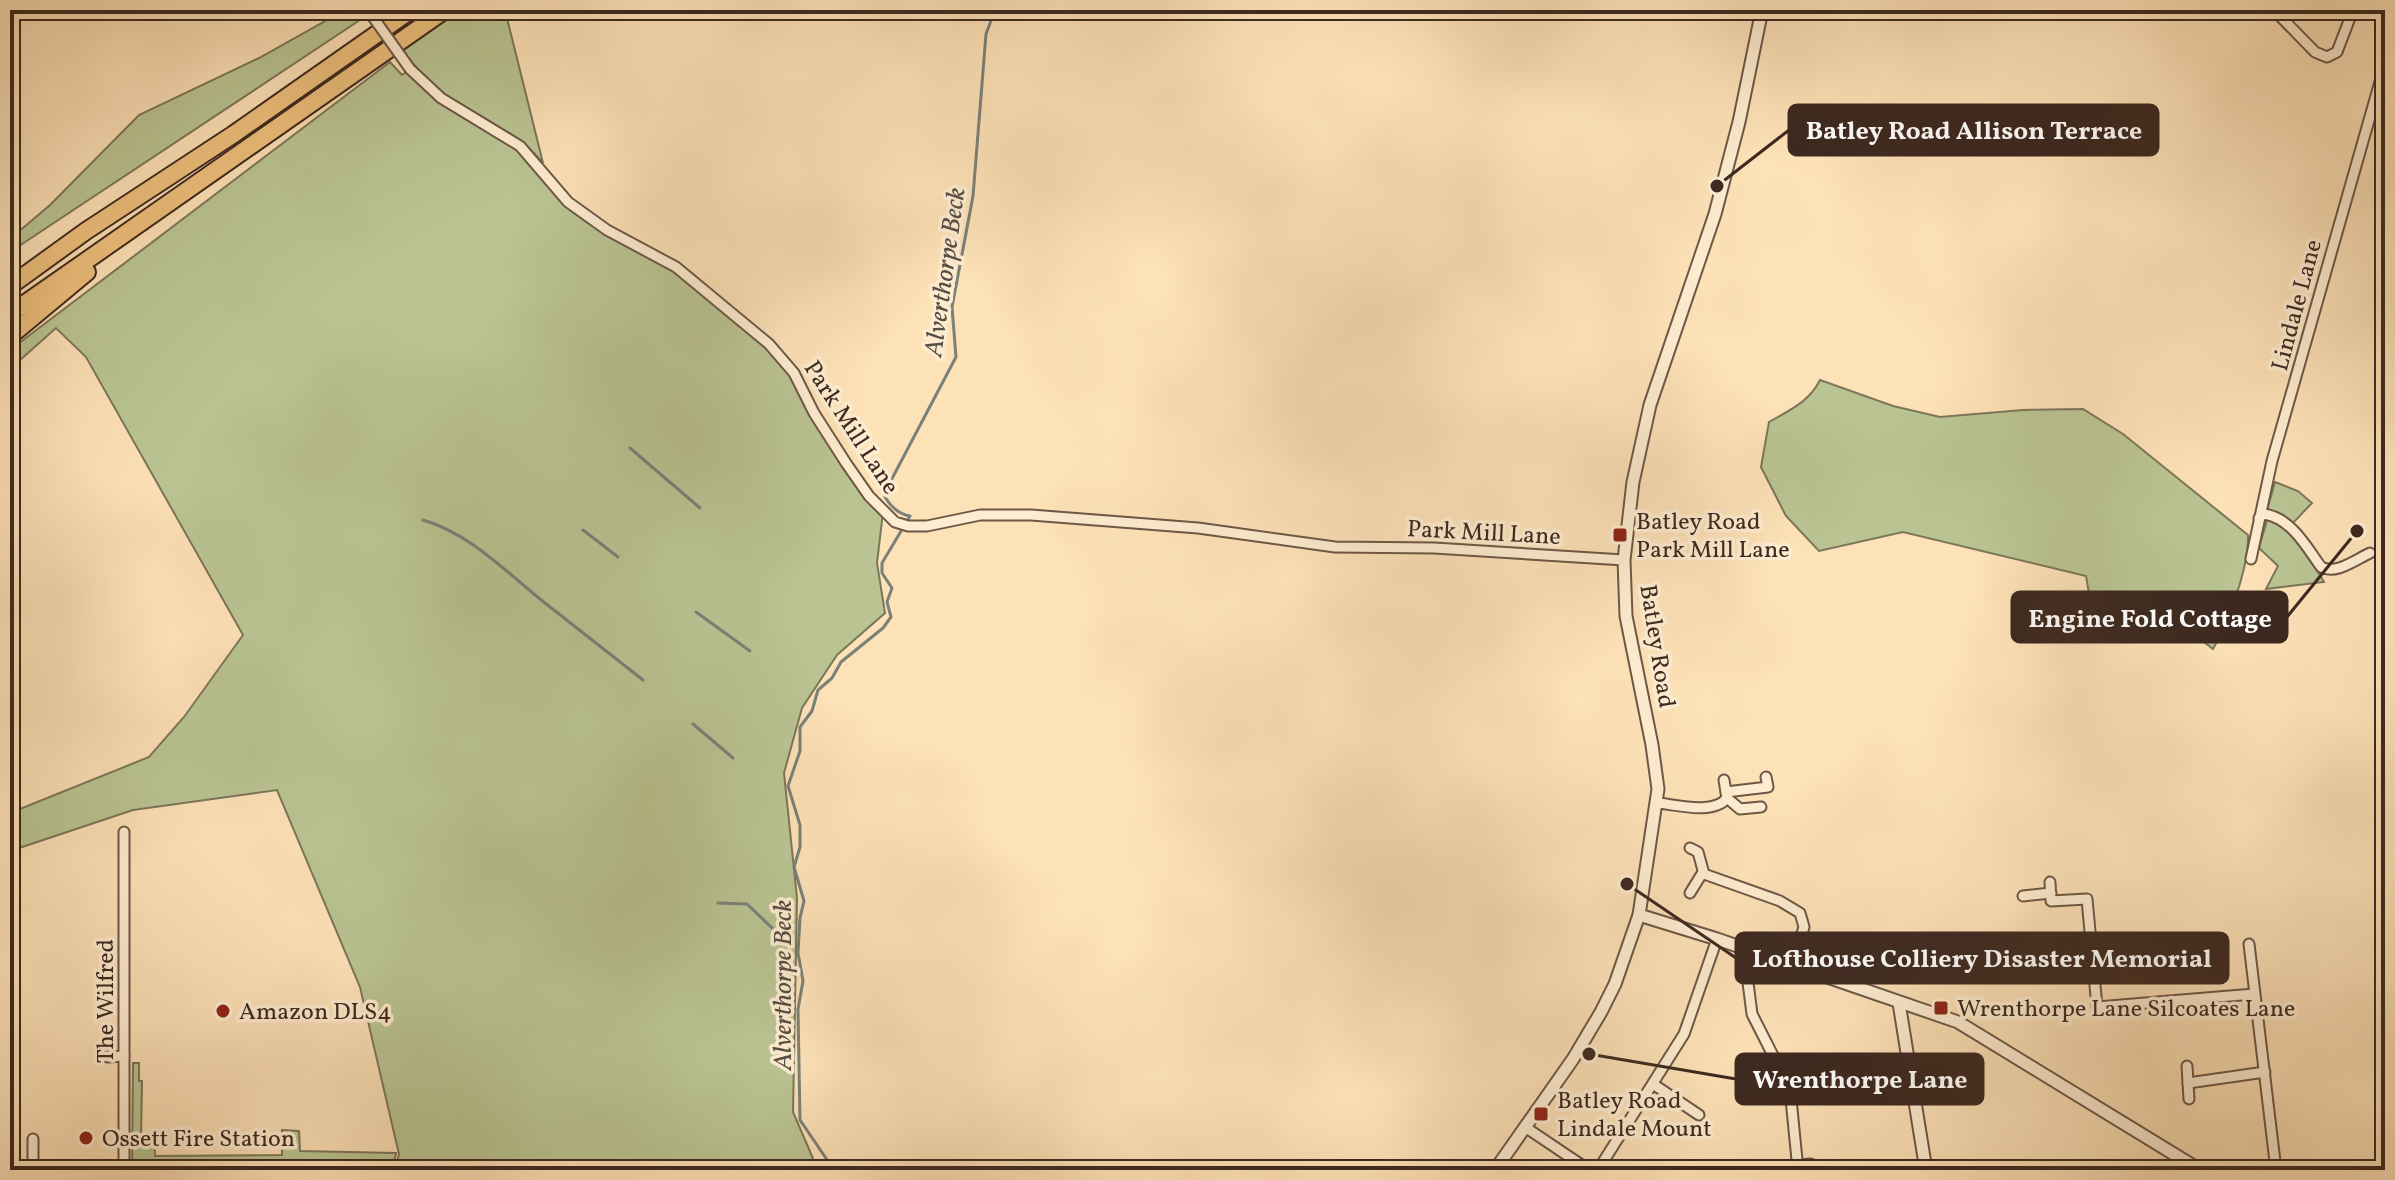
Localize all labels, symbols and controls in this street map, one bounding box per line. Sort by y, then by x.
callout: Batley Road Allison Terrace [1789,105,2158,155]
text: Batley Road Allison Terrace [1806,114,2142,150]
water label: Alverthorpe Beck [916,185,976,360]
street label: Lindale Lane [2264,236,2332,375]
street label: Park Mill Lane [794,354,906,502]
place label: Batley Road Park Mill Lane [1636,506,1790,568]
street label: Park Mill Lane [1406,513,1562,555]
marker: Batley Road Park Mill Lane [1611,526,1629,544]
street label: Batley Road [1629,582,1683,710]
callout: Engine Fold Cottage [2012,592,2287,642]
text: Engine Fold Cottage [2028,602,2272,638]
water label: Alverthorpe Beck [766,900,802,1071]
callout: Lofthouse Colliery Disaster Memorial [1736,933,2228,983]
street label: The Wilfred [90,939,124,1063]
text: Lofthouse Colliery Disaster Memorial [1752,942,2212,978]
place label: Wrenthorpe Lane Silcoates Lane [1957,993,2295,1027]
place label: Amazon DLS4 [239,996,392,1030]
marker: Wrenthorpe Lane Silcoates Lane [1932,999,1950,1017]
marker: Amazon DLS4 [214,1002,232,1020]
callout: Wrenthorpe Lane [1736,1054,1983,1104]
text: Wrenthorpe Lane [1753,1063,1968,1099]
place label: Batley Road Lindale Mount [1557,1085,1712,1147]
marker: Batley Road Lindale Mount [1532,1105,1550,1123]
place label: Ossett Fire Station [102,1123,295,1157]
marker: Ossett Fire Station [77,1129,95,1147]

